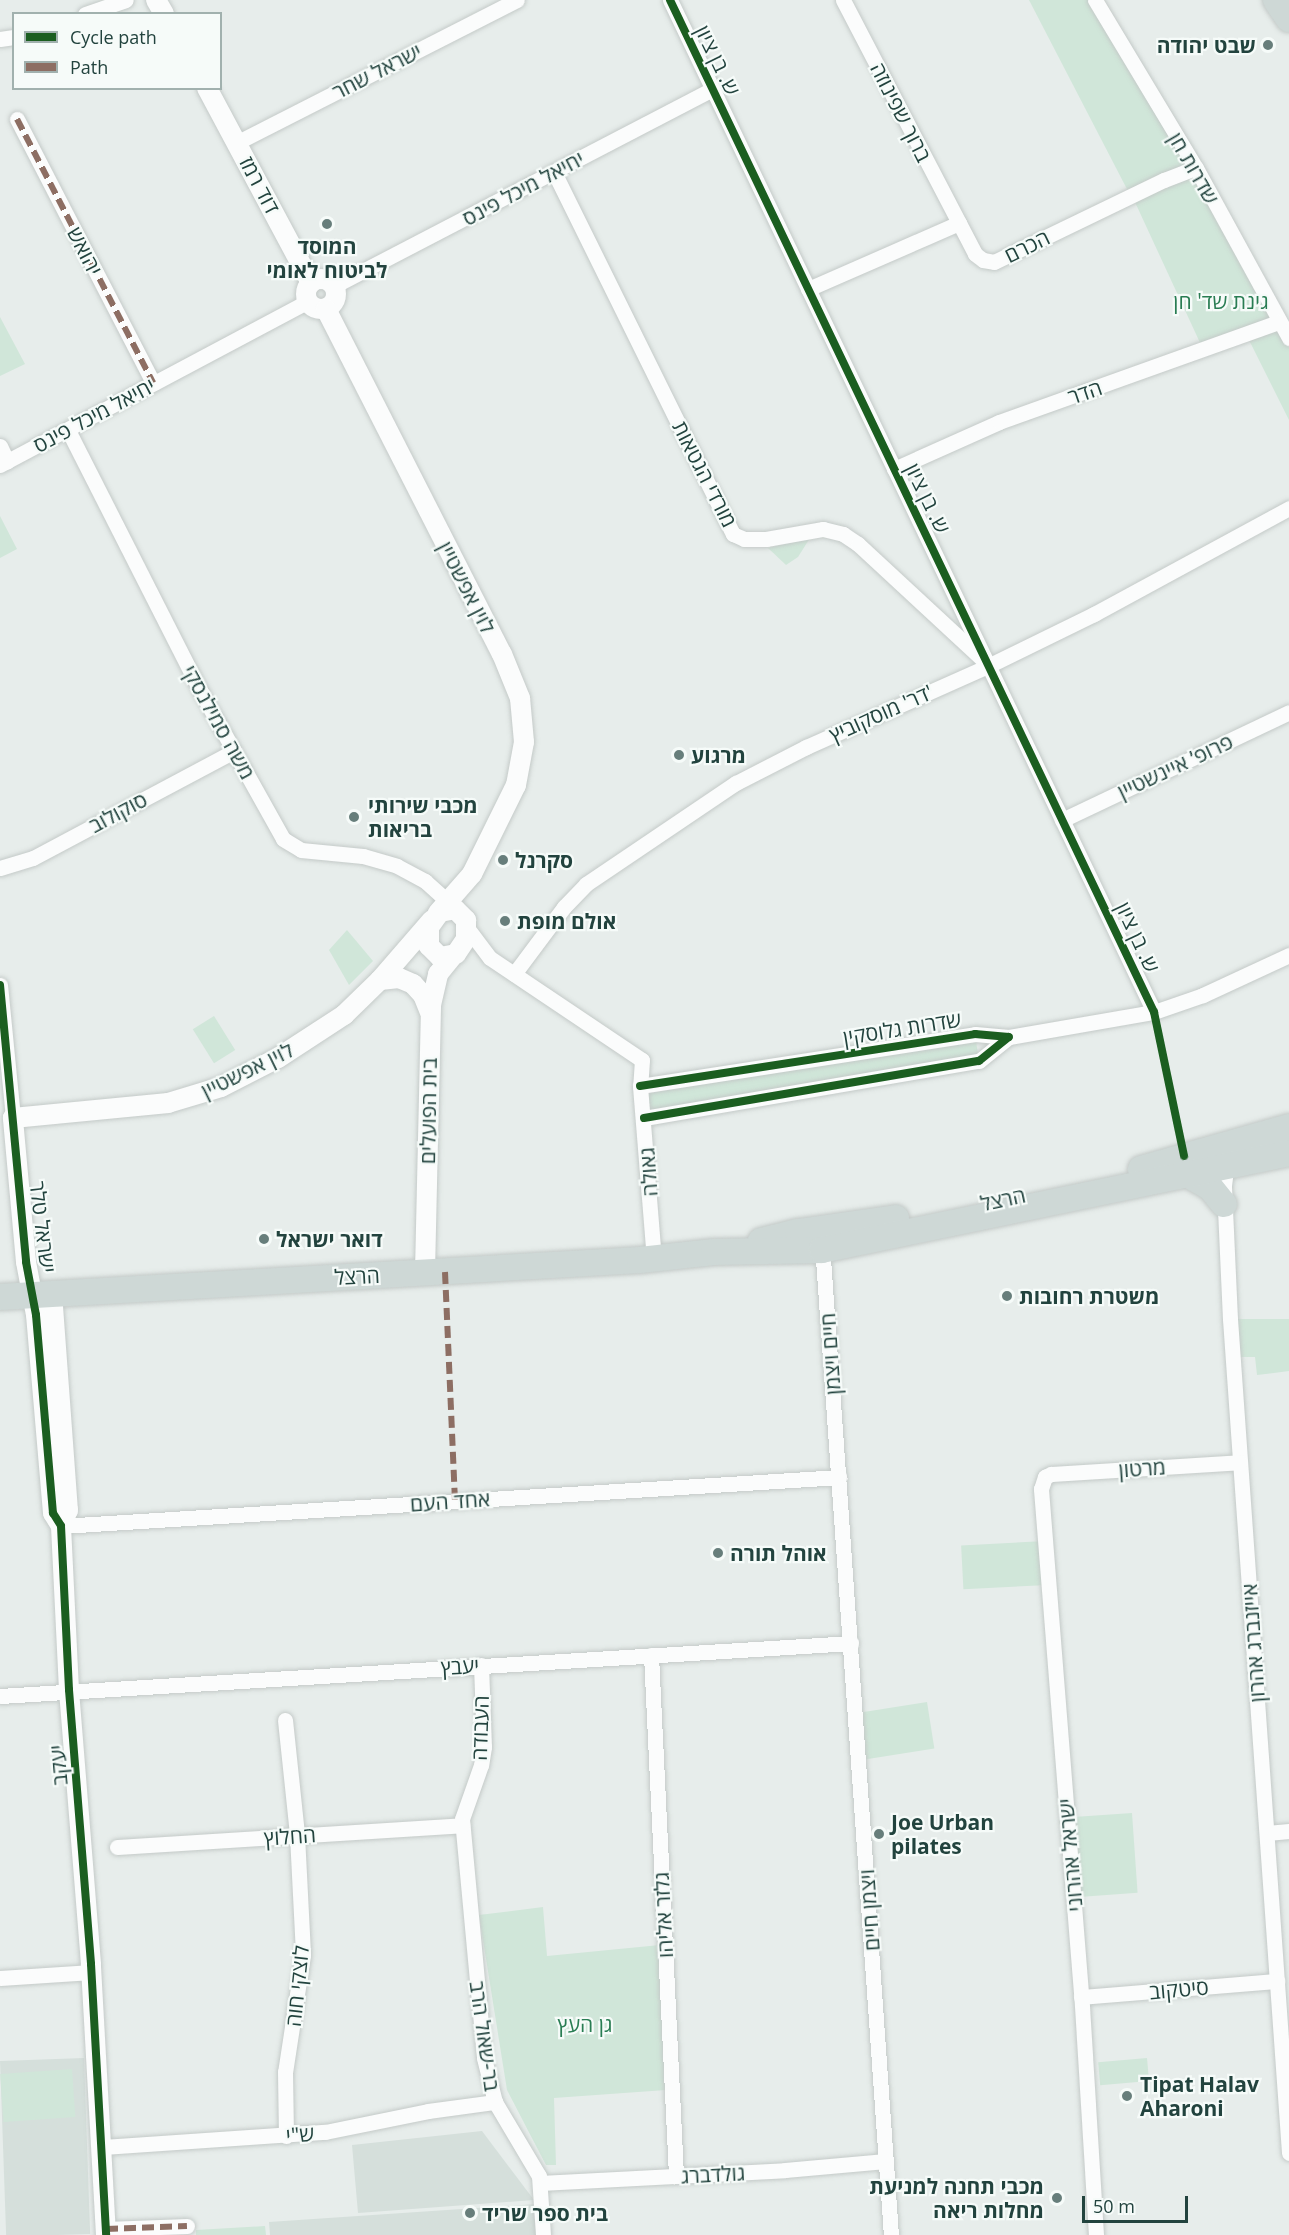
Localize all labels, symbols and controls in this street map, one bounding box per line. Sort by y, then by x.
legend [12,12,222,90]
street label: ש. בן ציון [690,21,746,99]
text: Cycle path [70,25,157,49]
place label: שבט יהודה [1157,32,1256,58]
street label: ישראל שחר [328,38,426,104]
marker: שבט יהודה [1261,38,1275,52]
text: Path [70,55,108,79]
street label: ברוך שפינוזה [865,58,937,166]
street label: שדרות חן [1163,128,1225,208]
street label: יחיאל מיכל פינס [458,145,588,231]
street label: דוד רמז [235,152,285,218]
marker: המוסד לביטוח לאומי [320,217,334,231]
street label: יהואש [62,223,108,279]
street label: הכרם [1000,224,1054,268]
place label: המוסד לביטוח לאומי [267,233,387,283]
park label: גינת שד' חן [1173,288,1269,314]
street label: יחיאל מיכל פינס [29,372,159,458]
street label: הדר [1065,375,1105,409]
street label: מורדי הגטאות [667,417,743,531]
street label: ש. בן ציון [900,459,956,537]
street label: לוין אפשטיין [433,537,501,637]
street label: משה סמילנסקי [177,661,261,783]
street label: דר' מוסקוביץ' [825,679,937,747]
street label: פרופ׳ איינשטיין [1113,728,1237,804]
place label: מרגוע [691,742,746,768]
marker: מרגוע [672,748,686,762]
street label: סוקולוב [85,786,151,838]
place label: מכבי שירותי בריאות [368,792,478,842]
marker: מכבי שירותי בריאות [345,808,363,826]
place label: סקרנל [515,847,573,873]
marker: סקרנל [496,853,510,867]
street label: ש. בן ציון [1111,898,1165,976]
place label: אולם מופת [517,908,616,934]
marker: אולם מופת [498,914,512,928]
street label: שדרות גלוסקין [841,1006,963,1050]
street label: לוין אפשטיין [197,1037,297,1103]
street label: בית הפועלים [414,1058,442,1164]
street label: גאולה [634,1146,662,1198]
street label: ישראל טלר [25,1180,61,1274]
street label: הרצל [978,1182,1028,1216]
place label: דואר ישראל [276,1226,383,1252]
marker: דואר ישראל [257,1232,271,1246]
street label: הרצל [334,1262,380,1290]
place label: משטרת רחובות [1019,1283,1159,1309]
marker: משטרת רחובות [1000,1289,1014,1303]
street label: חיים ויצמן [815,1312,845,1396]
street label: מרטון [1118,1454,1166,1482]
street label: אחד העם [409,1486,491,1516]
place label: אוהל תורה [730,1540,827,1566]
marker: אוהל תורה [711,1546,725,1560]
street label: אייזנברג אהרון [1236,1583,1270,1703]
street label: יעבץ [440,1652,480,1680]
street label: העבודה [466,1695,494,1761]
street label: יעקב [44,1744,72,1786]
street label: ישראל אהרוני [1052,1797,1088,1913]
place label: Joe Urban pilates [891,1809,994,1859]
street label: החלוץ [263,1822,317,1850]
marker: Joe Urban pilates [872,1827,886,1841]
street label: ויצמן חיים [854,1868,884,1952]
street label: גלזר אליהו [648,1871,678,1959]
street label: לוצקי חוה [280,1944,314,2028]
street label: סיטקוב [1148,1974,1210,2004]
street label: בר-שאול הרב [465,1979,505,2093]
park label: גן העץ [558,2011,612,2037]
place label: Tipat Halav Aharoni [1140,2071,1259,2121]
marker: Tipat Halav Aharoni [1118,2087,1136,2105]
street label: ש"י [285,2120,315,2148]
street label: גולדברג [680,2160,746,2188]
place label: מכבי תחנה למניעת מחלות ריאה [869,2173,1044,2223]
scale bar [1085,2184,1192,2222]
marker: מכבי תחנה למניעת מחלות ריאה [1048,2189,1066,2207]
text: 50 m [1093,2194,1135,2218]
place label: בית ספר שריד [482,2200,608,2226]
marker: בית ספר שריד [463,2206,477,2220]

